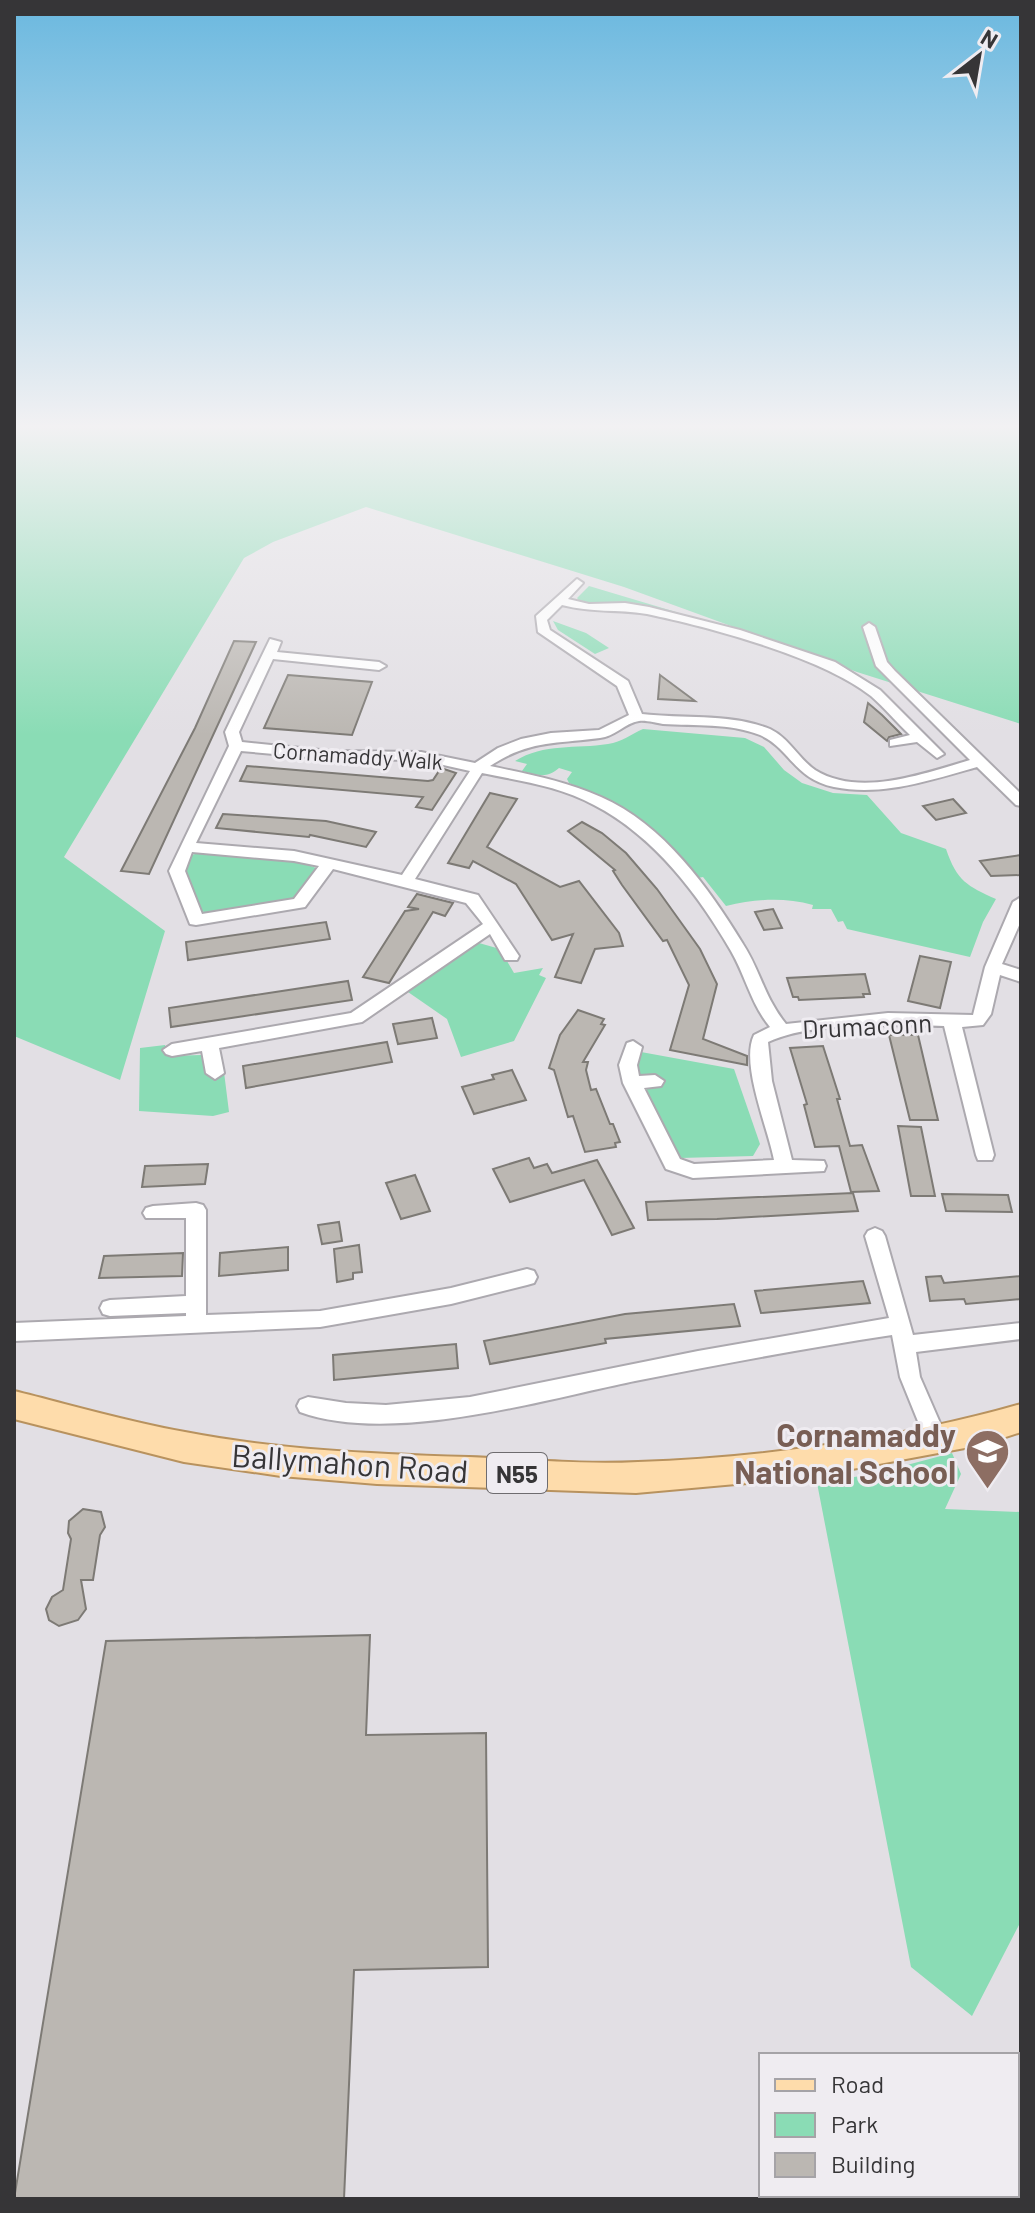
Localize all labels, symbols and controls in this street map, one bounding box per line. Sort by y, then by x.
north arrow [939,16,1019,96]
text: N [977,23,1003,53]
street label: Cornamaddy Walk [272,736,444,774]
street label: Drumaconn [801,1006,933,1044]
place label: Cornamaddy National School [734,1415,956,1490]
school or university icon: Cornamaddy National School [963,1428,1011,1491]
street label: Ballymahon Road [230,1435,470,1489]
road number: N55 [487,1453,547,1493]
legend [759,2053,1019,2197]
text: Road [831,2069,884,2098]
text: Park [831,2109,878,2138]
text: Building [831,2149,915,2178]

